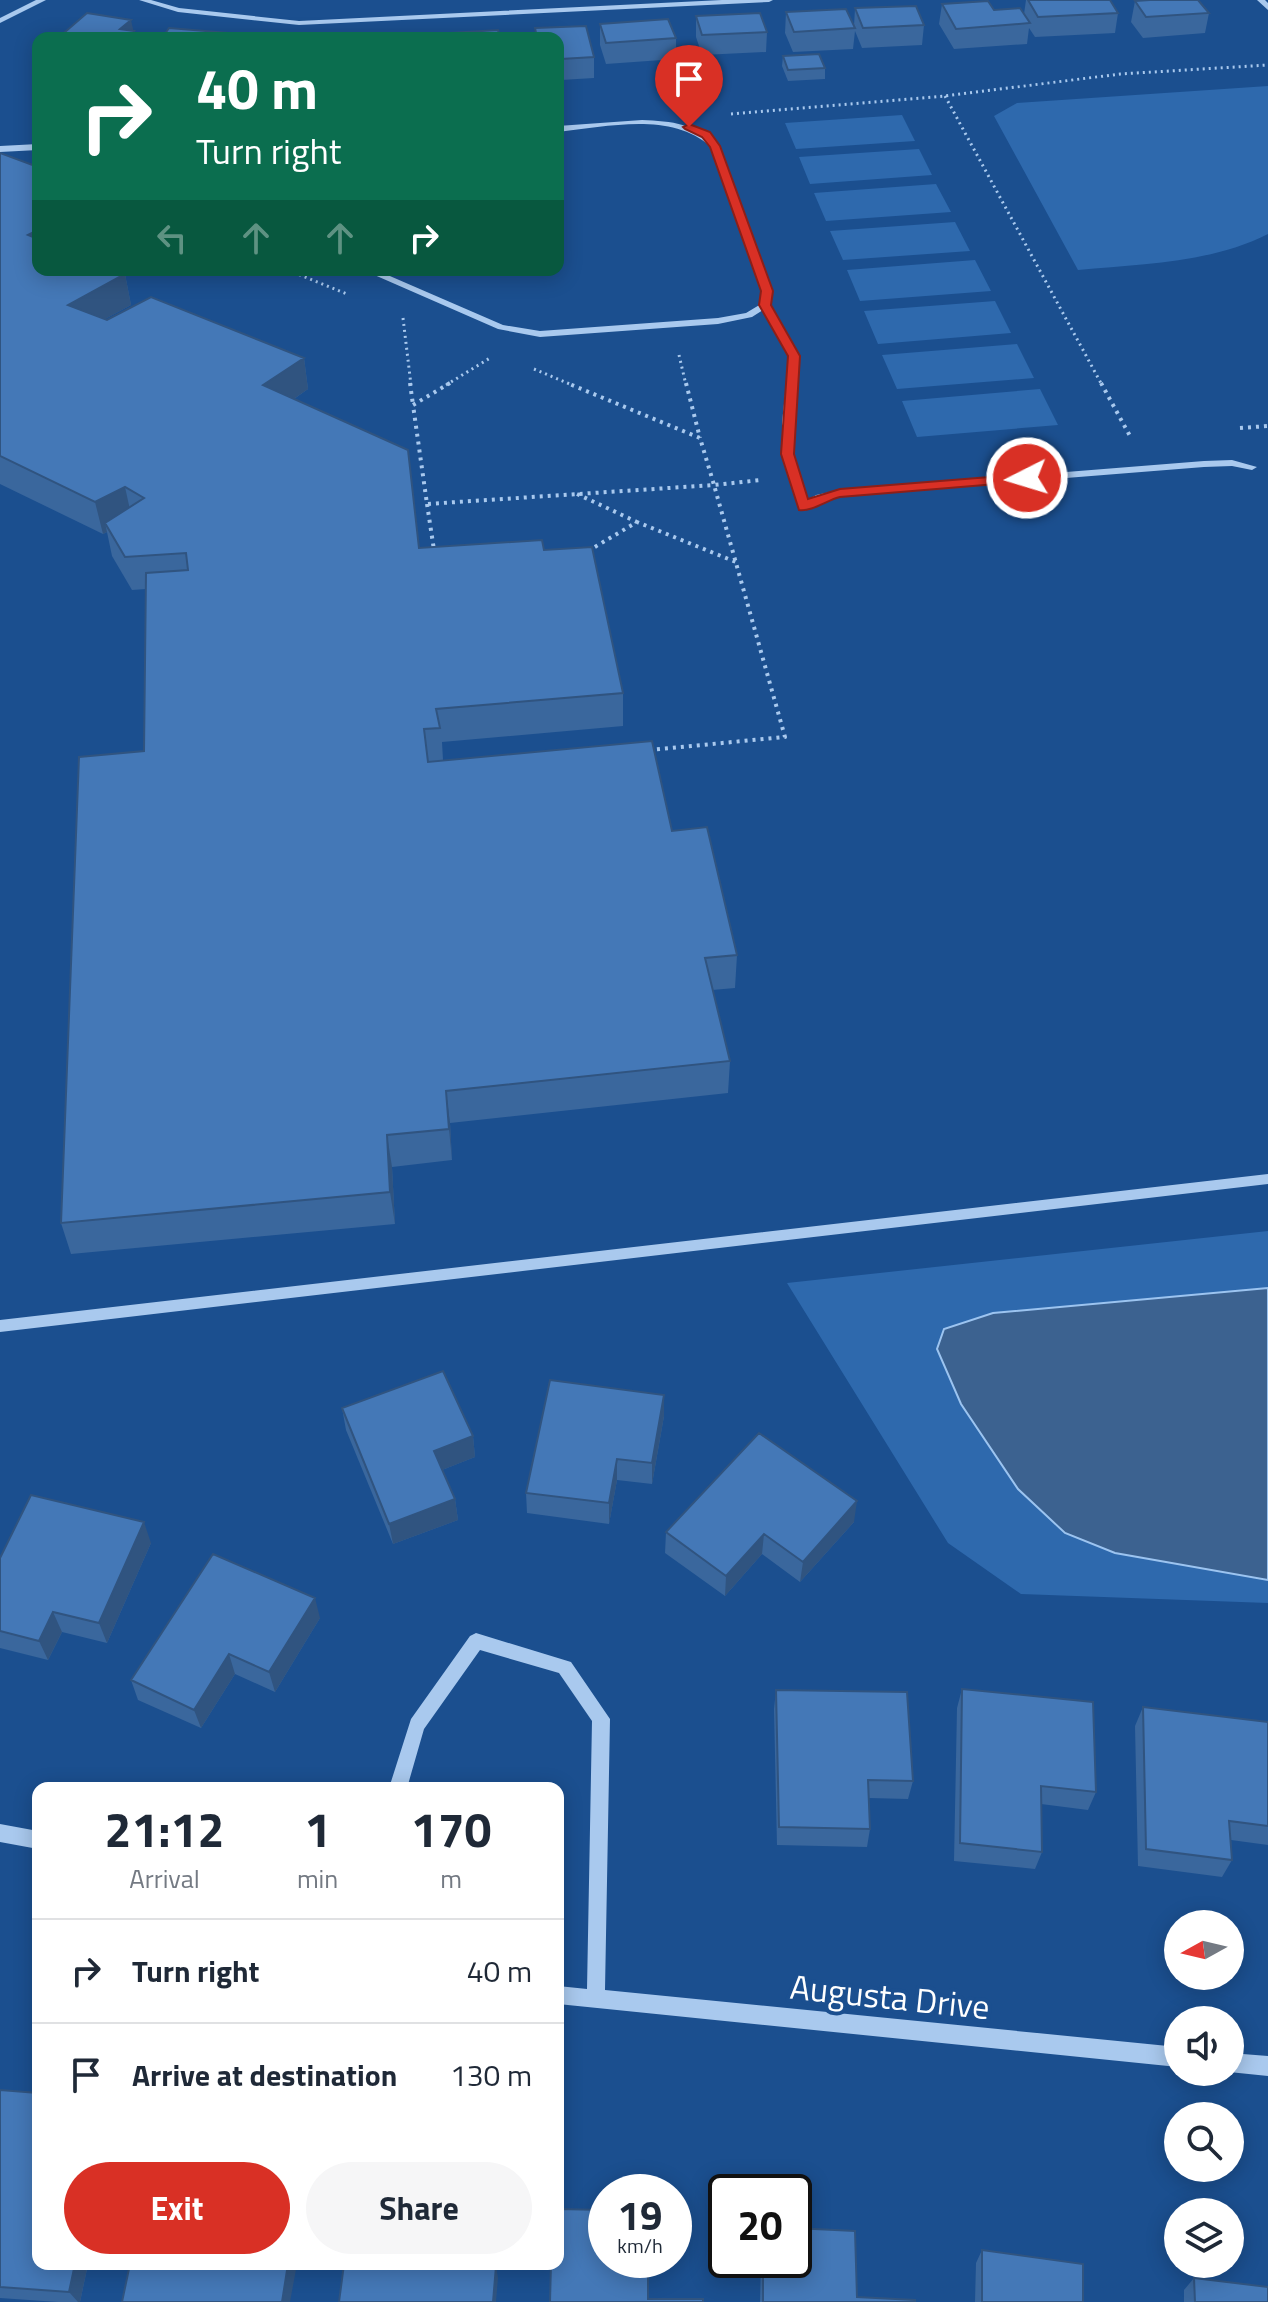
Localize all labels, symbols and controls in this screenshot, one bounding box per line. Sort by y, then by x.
pin [655,45,723,127]
text: 40 m [196,46,318,131]
icon: arrive [667,57,711,101]
icon: right [64,64,168,168]
text: Turn right [196,123,341,178]
icon: left [150,216,194,260]
icon: ahead [234,216,278,260]
icon: ahead [318,216,362,260]
icon: right [402,216,446,260]
position arrow [985,436,1069,520]
text: 21:12 [105,1793,224,1866]
text: 1 [304,1793,331,1866]
text: 170 [411,1793,491,1866]
text: Arrival [129,1859,200,1898]
text: min [297,1859,338,1898]
text: m [440,1859,462,1898]
north arrow [1164,1910,1244,1990]
map controls [1164,1910,1244,2278]
text: Turn right [132,1948,260,1994]
text: 40 m [467,1948,532,1994]
icon: right [64,1949,108,1993]
street label: Augusta Drive [788,1960,992,2032]
button: sound [1164,2006,1244,2086]
text: Arrive at destination [132,2052,397,2098]
text: 130 m [450,2052,532,2098]
icon: arrive [64,2053,108,2097]
button: search [1164,2102,1244,2182]
button: Exit [64,2162,290,2254]
button: Share [306,2162,532,2254]
speed limit sign: 20 [708,2174,812,2278]
text: 19 [618,2185,662,2246]
button: layers [1164,2198,1244,2278]
text: km/h [617,2230,663,2261]

